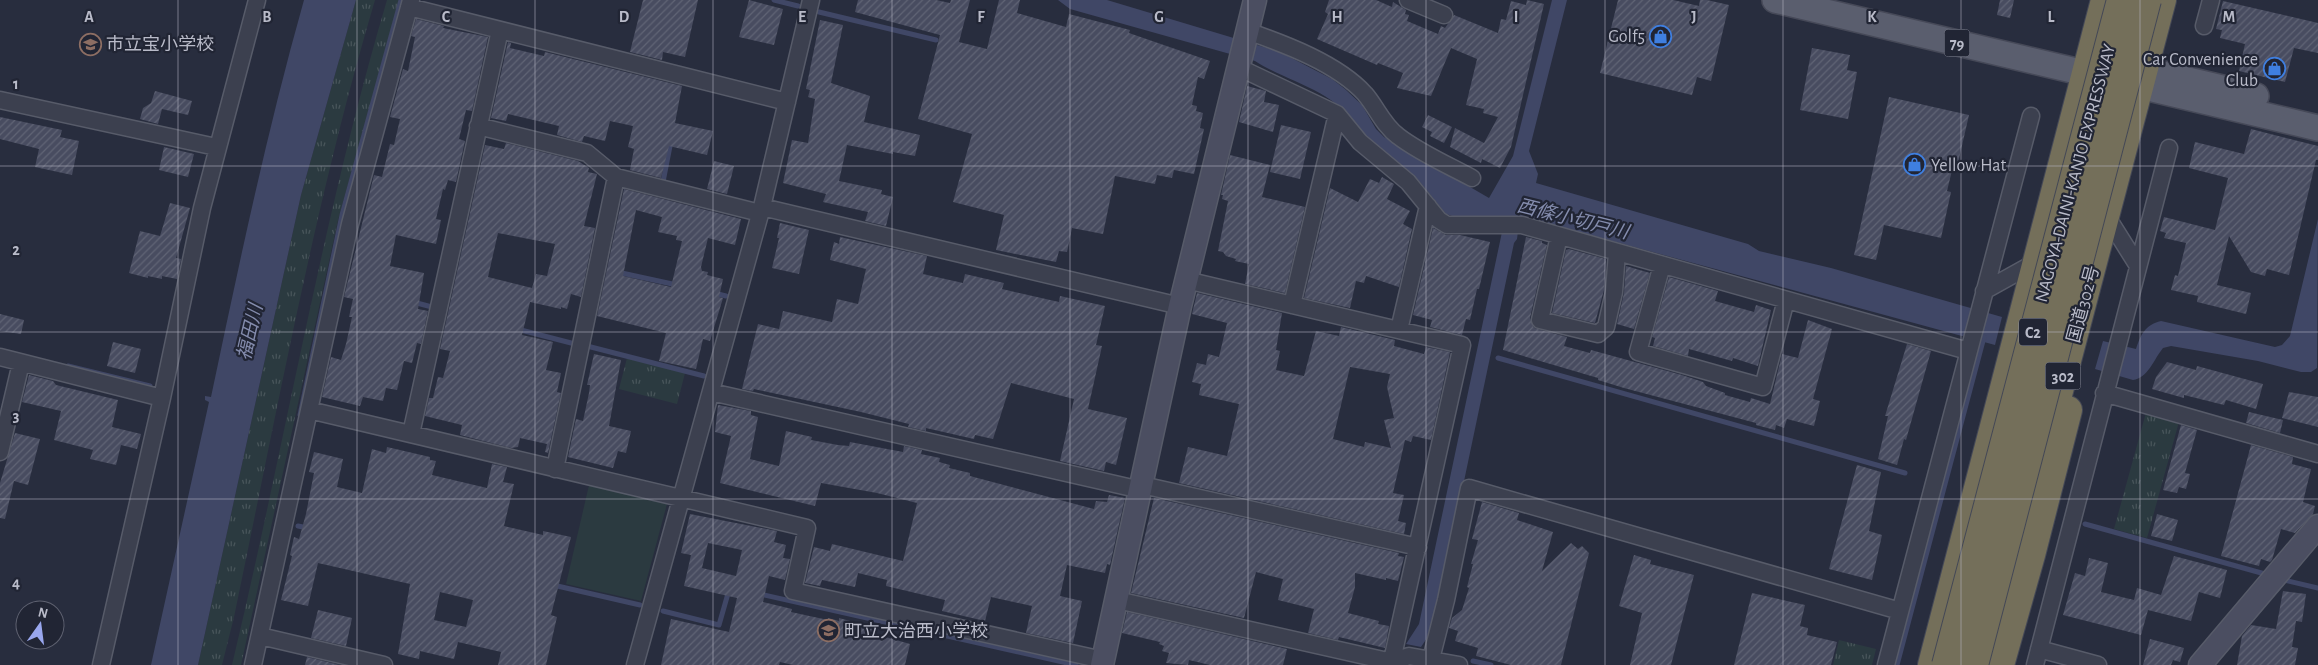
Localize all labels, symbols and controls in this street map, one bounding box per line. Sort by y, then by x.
text: A [84,9,94,25]
text: B [262,9,272,25]
text: C [442,9,451,25]
text: D [619,9,630,25]
text: E [798,9,806,25]
text: F [977,9,985,25]
text: G [1154,9,1164,25]
text: H [1331,9,1343,25]
text: I [1514,9,1518,25]
text: J [1691,9,1697,25]
text: K [1867,9,1877,25]
text: L [2048,9,2055,25]
text: M [2223,9,2235,25]
shop icon: Golf5 [1649,24,1673,48]
place label: Golf5 [1608,28,1645,46]
road number: 79 [1944,29,1970,56]
school or university icon: 市立宝小学校 [78,32,102,56]
place label: 市立宝小学校 [106,34,214,54]
street label: NAGOYA-DAINI-KANJO EXPRESSWAY [2033,42,2119,304]
place label: Car Convenience Club [2143,51,2258,90]
shop icon: Car Convenience Club [2262,57,2286,81]
text: 1 [13,76,19,92]
shop icon: Yellow Hat [1903,153,1927,177]
place label: Yellow Hat [1931,157,2006,175]
water label: 西條小切戸川 [1515,195,1632,243]
text: 2 [12,242,20,258]
street label: 国道302号 [2063,263,2103,345]
water label: 福田川 [234,300,267,362]
road number: C2 [2019,318,2047,346]
road number: 302 [2046,362,2080,390]
text: 3 [13,408,20,424]
text: 4 [12,575,20,591]
north arrow [15,600,65,650]
text: N [36,605,49,621]
school or university icon: 町立大治西小学校 [816,619,840,643]
place label: 町立大治西小学校 [844,621,988,641]

